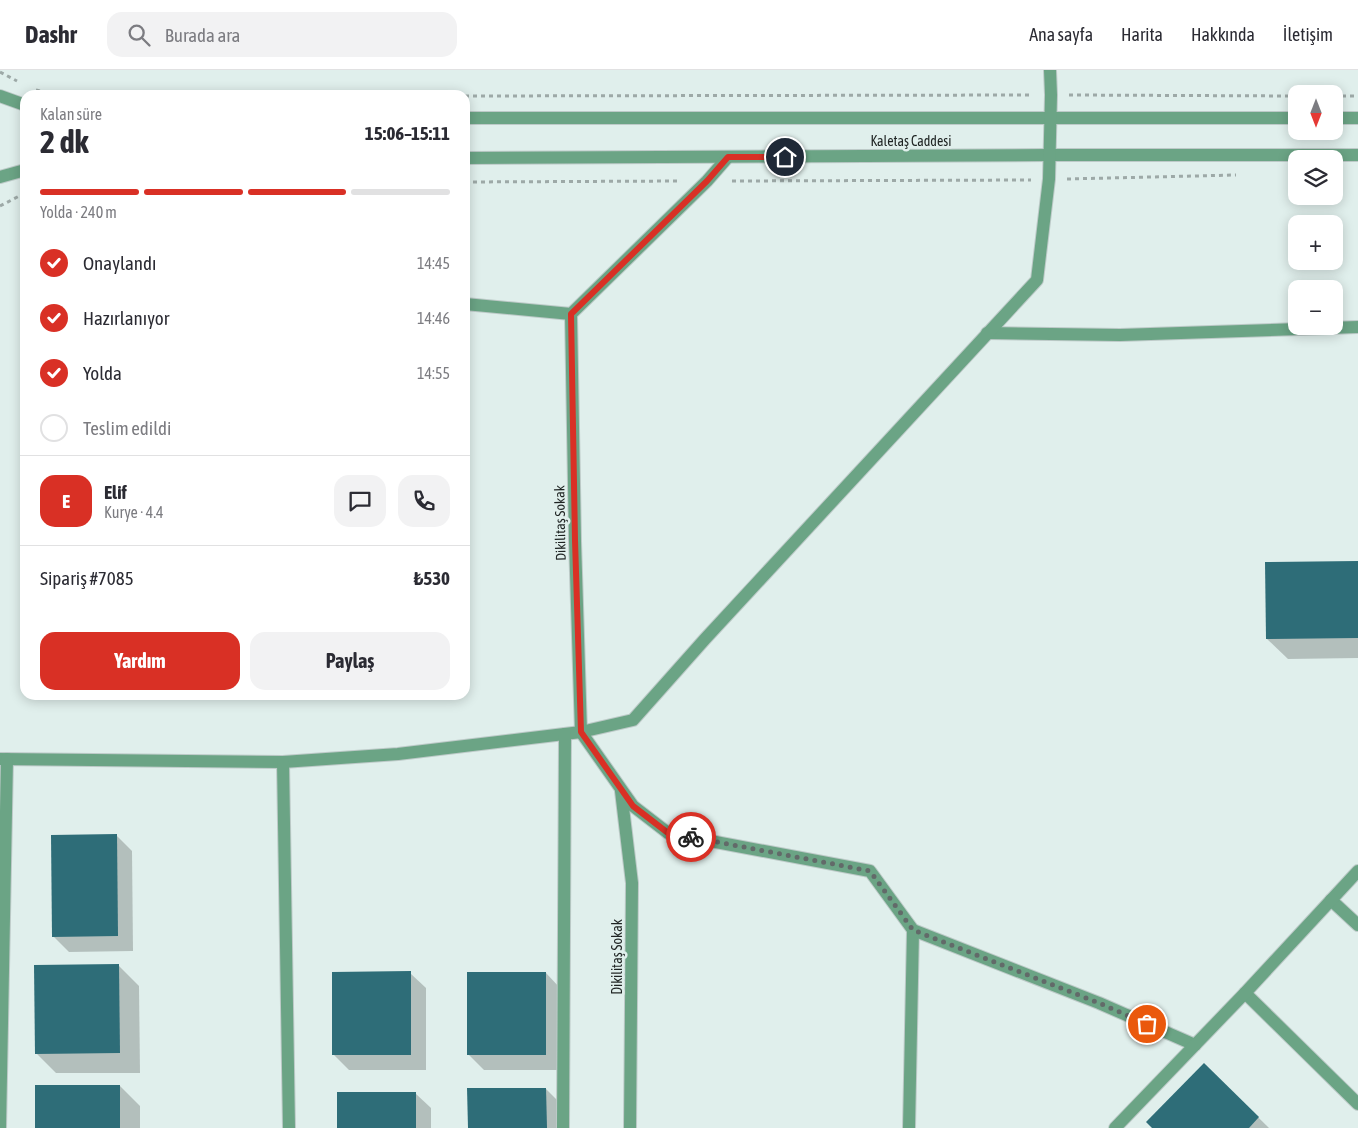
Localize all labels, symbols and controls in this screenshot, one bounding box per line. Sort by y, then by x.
search box [107,12,457,57]
text: Dashr [25,21,77,48]
icon: search [125,21,153,49]
text: Burada ara [165,24,240,46]
text: Ana sayfa [1029,24,1093,45]
text: Harita [1121,24,1163,45]
text: Hakkında [1191,24,1255,45]
text: İletişim [1283,24,1333,45]
north arrow [1288,85,1342,140]
map controls [1288,85,1343,335]
text: Kalan süre [40,105,102,123]
text: 15:06–15:11 [365,122,450,144]
text: 2 dk [40,123,89,160]
street label: Kaletaş Caddesi [870,133,952,149]
pin [764,136,806,178]
icon: home [771,143,799,171]
button: layers [1288,150,1343,205]
text: Yolda · 240 m [40,203,117,221]
button: + [1288,215,1343,270]
icon: check [40,249,68,277]
text: Onaylandı [83,252,156,274]
text: 14:45 [417,254,450,272]
button: − [1288,280,1343,335]
icon: check [40,304,68,332]
text: Hazırlanıyor [83,307,169,329]
text: 14:46 [417,309,450,327]
icon: check [40,359,68,387]
text: Yolda [83,362,122,384]
text: 14:55 [417,364,450,382]
text: Teslim edildi [83,417,171,439]
button: chat [334,475,386,527]
button: phone [398,475,450,527]
text: Elif [104,481,127,503]
street label: Dikilitaş Sokak [551,485,569,561]
text: E [62,490,70,512]
text: Kurye · 4.4 [104,503,164,521]
text: Sipariş #7085 [40,567,134,589]
text: ₺530 [414,567,450,589]
button: Yardım [40,632,240,690]
button: Paylaş [250,632,450,690]
courier [666,812,716,862]
icon: bike [677,823,705,851]
street label: Dikilitaş Sokak [609,919,625,995]
pin [1126,1003,1168,1045]
icon: bag [1133,1010,1161,1038]

